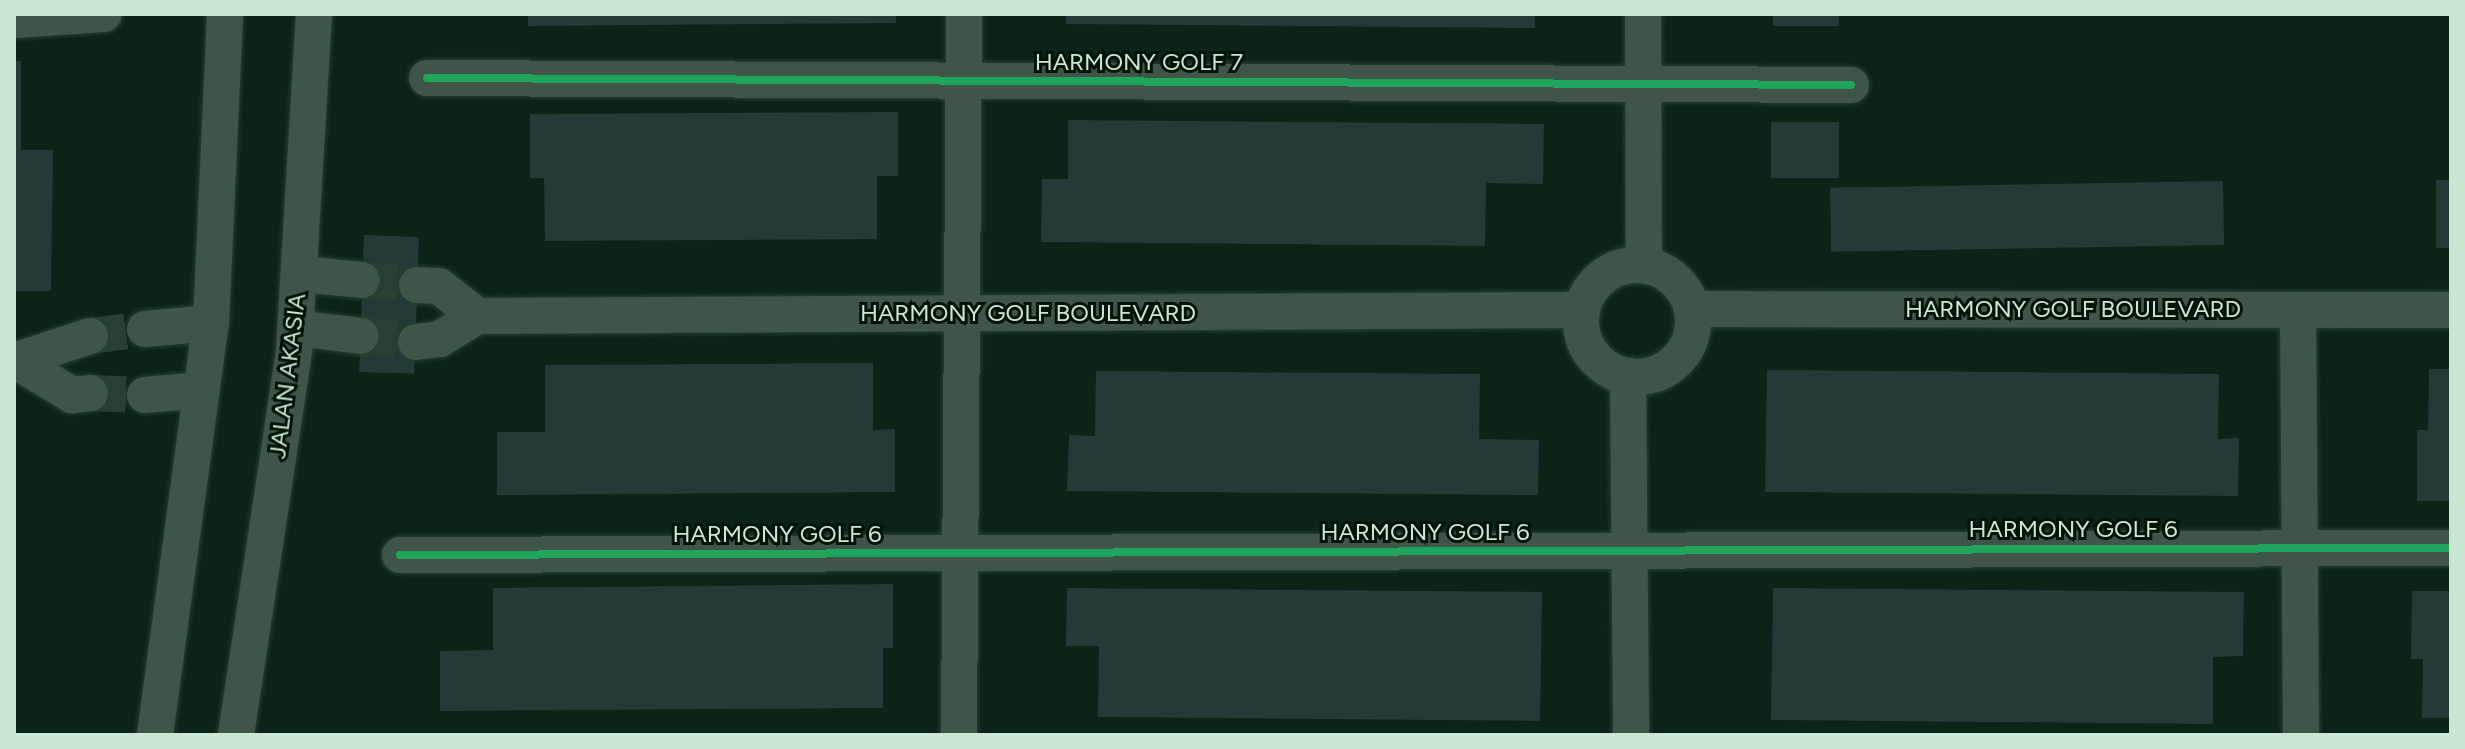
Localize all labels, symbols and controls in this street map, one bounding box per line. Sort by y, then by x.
street label: HARMONY GOLF 7 [1035,48,1243,76]
street label: JALAN AKASIA [263,292,311,460]
street label: HARMONY GOLF BOULEVARD [1905,295,2241,323]
street label: HARMONY GOLF BOULEVARD [860,299,1196,327]
street label: HARMONY GOLF 6 [1968,515,2178,543]
street label: HARMONY GOLF 6 [1320,518,1530,546]
street label: HARMONY GOLF 6 [672,520,882,548]

